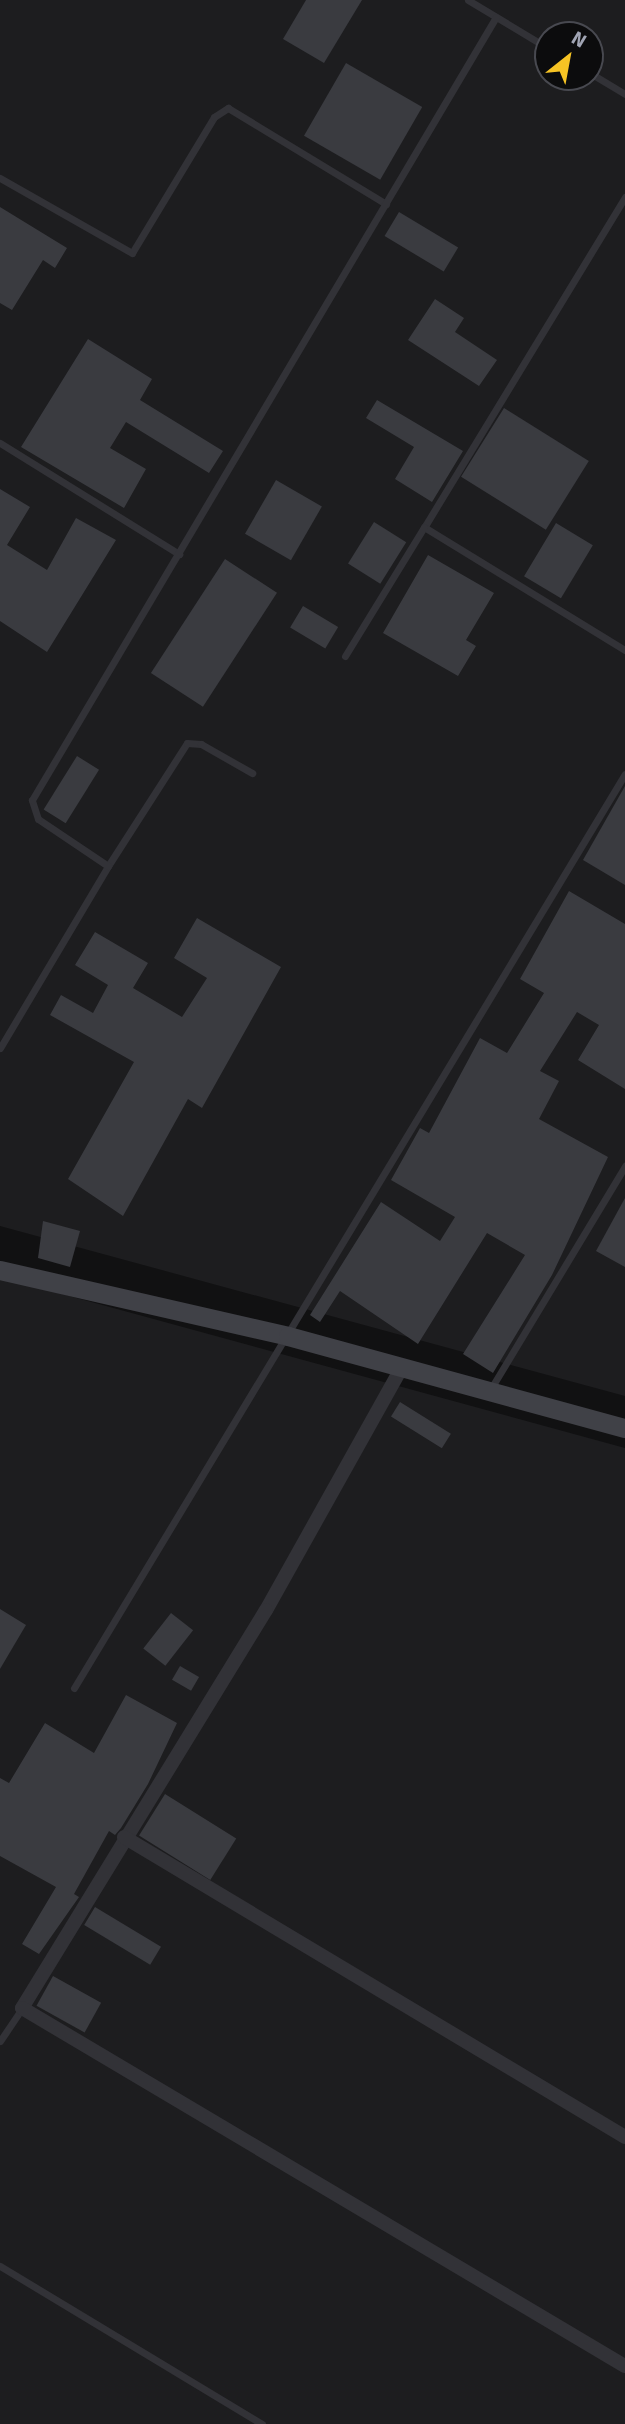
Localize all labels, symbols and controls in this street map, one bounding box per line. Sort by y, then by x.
north arrow [534,21,604,91]
text: N [567,26,591,53]

